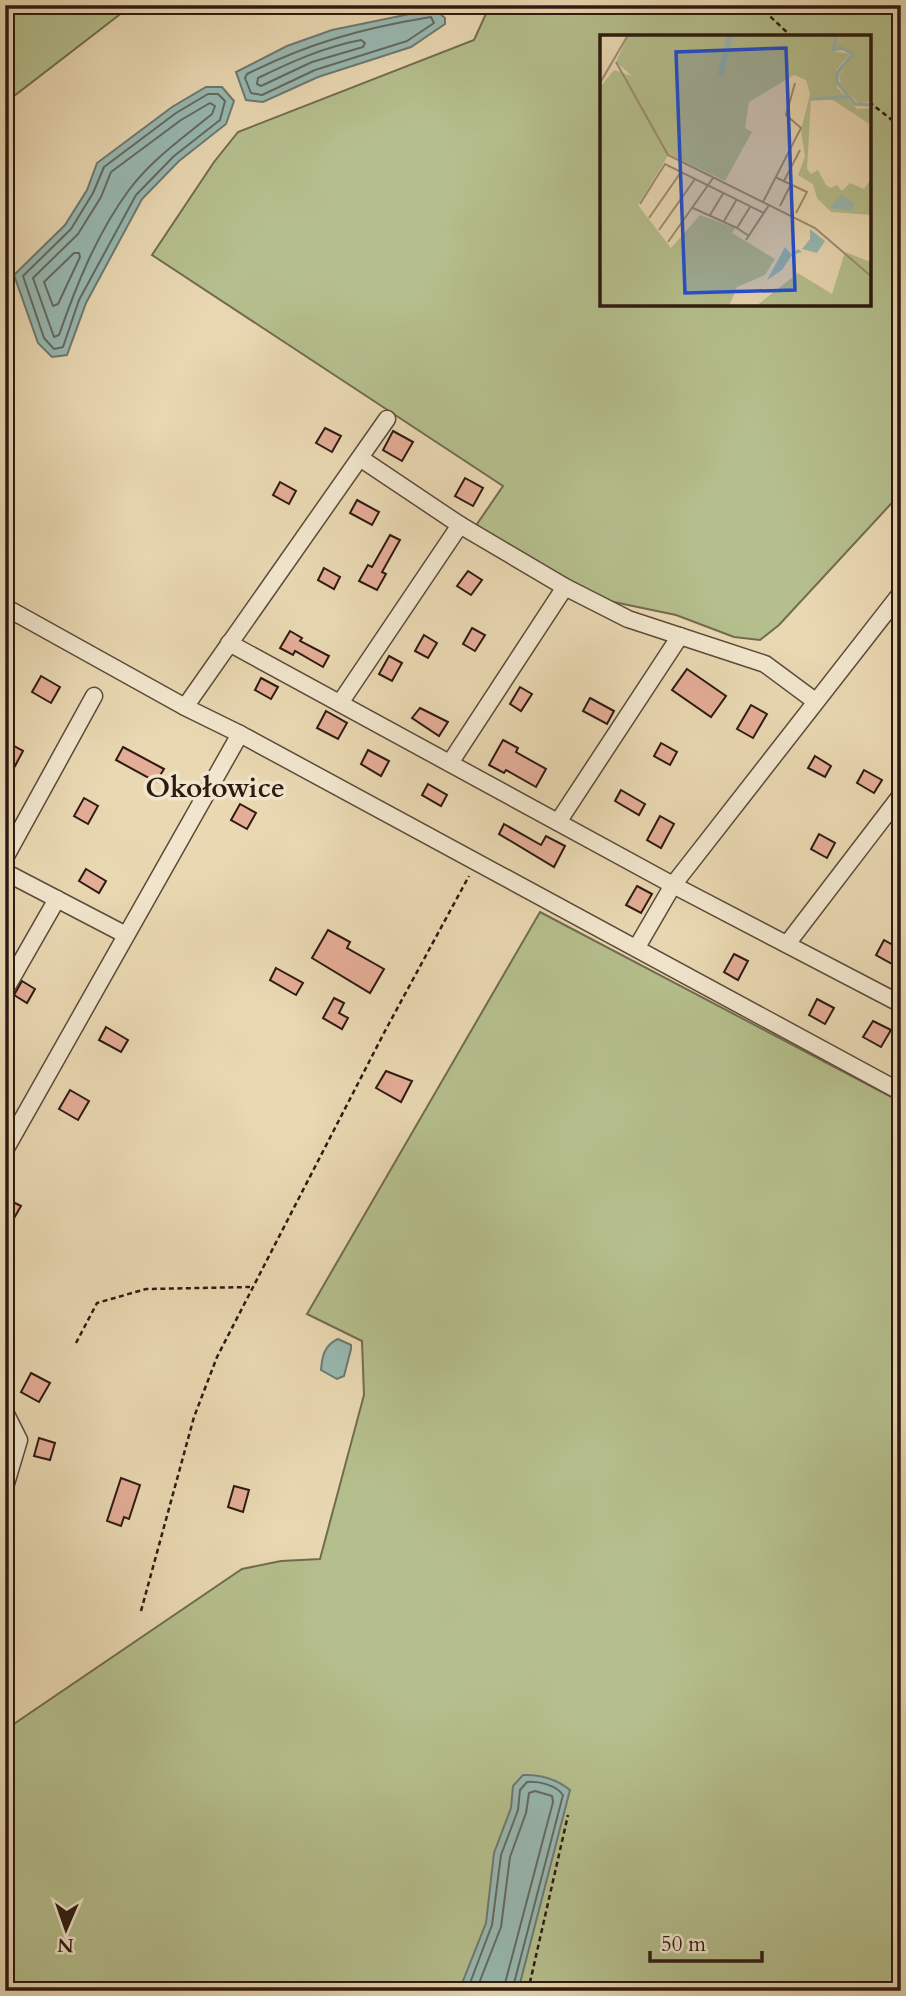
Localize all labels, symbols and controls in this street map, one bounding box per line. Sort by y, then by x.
inset map [600,35,871,306]
district label: Okołowice [145,769,285,807]
north arrow [32,1895,102,1965]
scale bar [650,1919,762,1963]
text: 50 m [661,1930,706,1959]
text: N [56,1932,74,1958]

